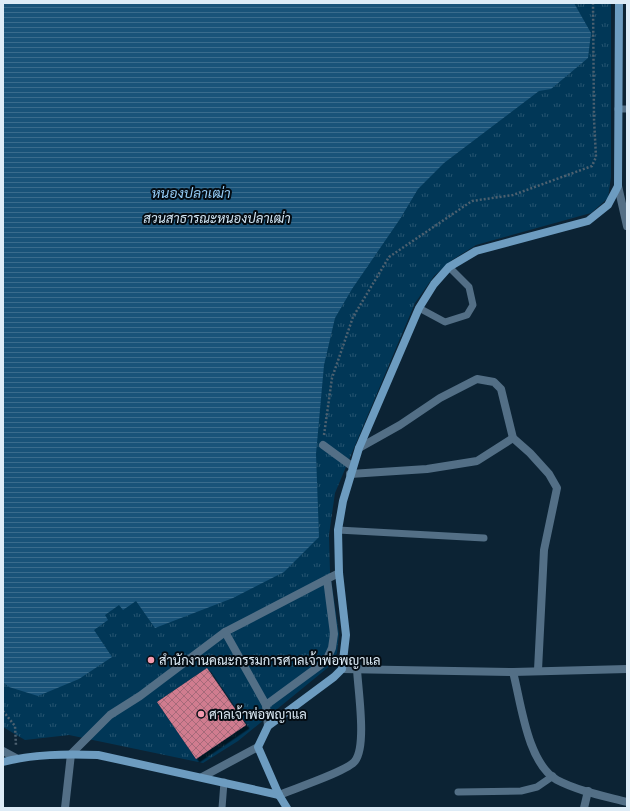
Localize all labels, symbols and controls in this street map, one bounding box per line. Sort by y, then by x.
water label: หนองปลาเฒ่า [151,183,231,202]
park label: สวนสาธารณะหนองปลาเฒ่า [143,209,291,227]
place label: สำนักงานคณะกรรมการศาลเจ้าพ่อพญาแล [159,651,381,669]
marker: สำนักงานคณะกรรมการศาลเจ้าพ่อพญาแล [146,655,156,665]
place label: ศาลเจ้าพ่อพญาแล [209,705,307,723]
marker: ศาลเจ้าพ่อพญาแล [196,709,206,719]

